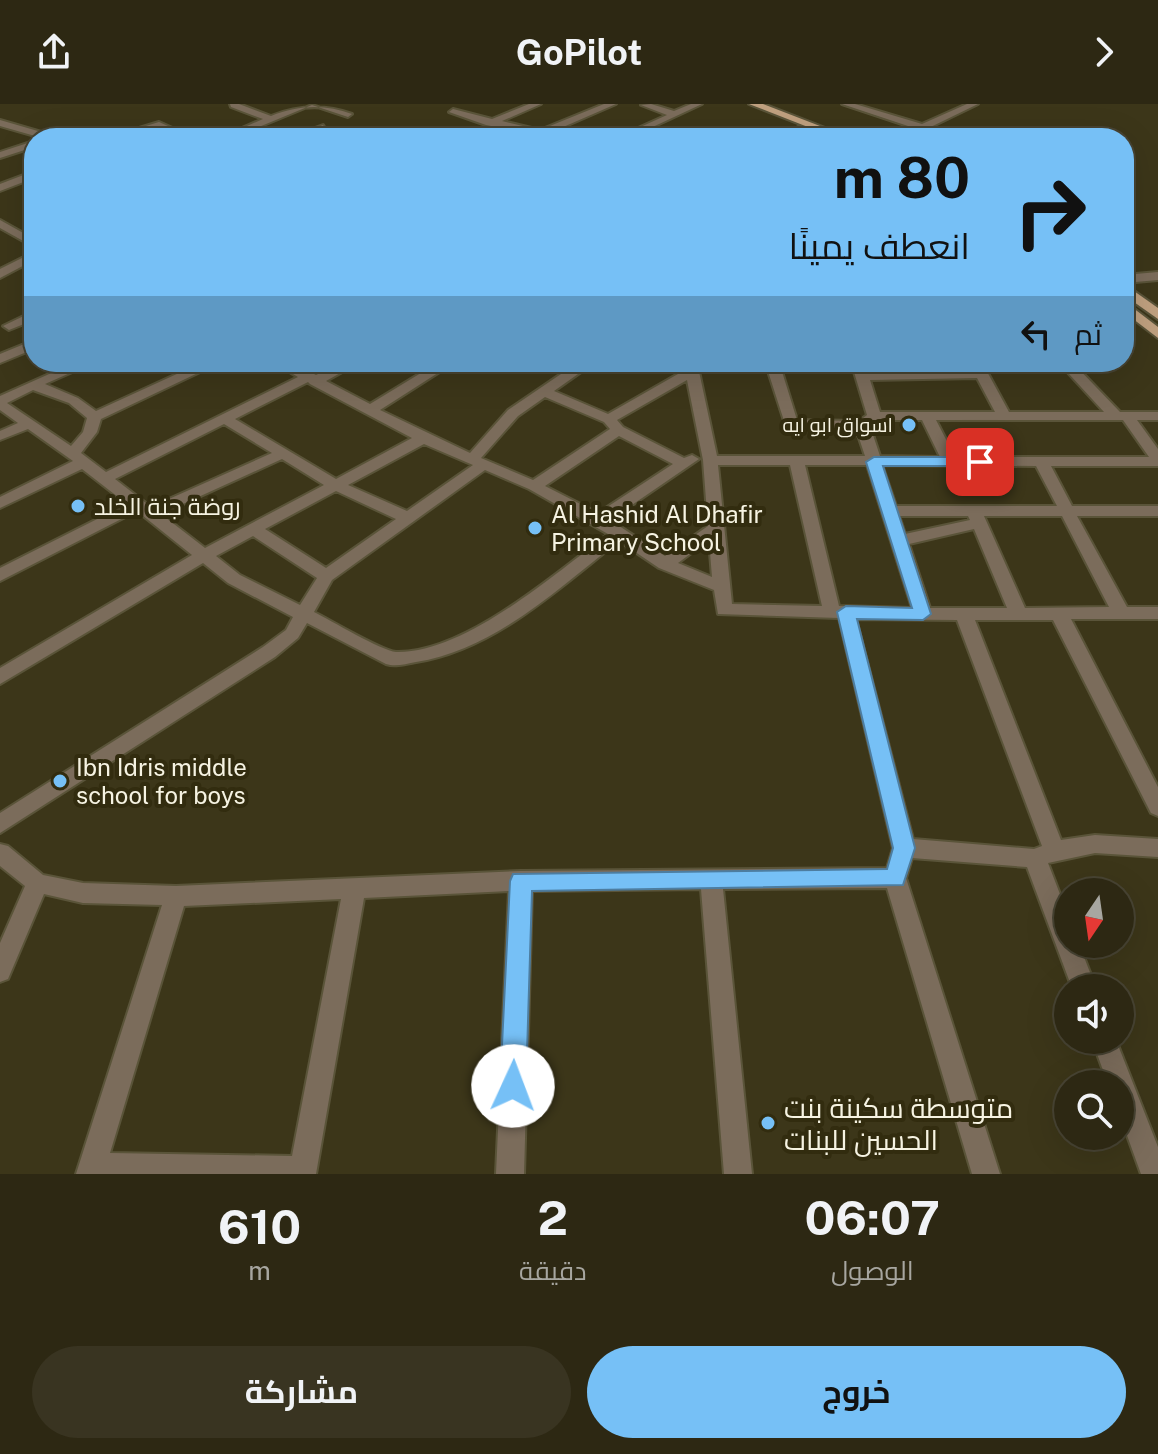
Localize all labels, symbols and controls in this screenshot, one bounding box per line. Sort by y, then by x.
icon: share [32,30,76,74]
icon: forward [1082,30,1126,74]
text: GoPilot [516,31,642,73]
text: 80 m [834,145,970,211]
icon: right [998,160,1102,264]
text: انعطف يمينًا [788,225,970,267]
icon: left [1014,312,1058,356]
text: ثم [1074,316,1102,352]
place label: اسواق ابو ايه [783,413,893,438]
marker: اسواق ابو ايه [900,416,918,434]
pin [946,428,1014,496]
icon: arrive [958,440,1002,484]
place label: روضة جنة الخلد [94,492,241,520]
marker: روضة جنة الخلد [69,497,87,515]
place label: Al Hashid Al Dhafir Primary School [551,500,763,556]
marker: Al Hashid Al Dhafir Primary School [526,519,544,537]
place label: Ibn Idris middle school for boys [76,753,247,809]
marker: Ibn Idris middle school for boys [51,772,69,790]
north arrow [1054,878,1134,958]
map controls [1054,878,1134,1150]
button: sound [1054,974,1134,1054]
position arrow [471,1044,555,1128]
button: search [1054,1070,1134,1150]
place label: متوسطة سكينة بنت الحسين للبنات [784,1091,1013,1157]
marker: متوسطة سكينة بنت الحسين للبنات [759,1114,777,1132]
text: 2 [538,1189,568,1246]
text: 06:07 [805,1189,940,1246]
text: 610 [218,1198,301,1255]
text: m [248,1255,271,1286]
text: دقيقة [519,1255,587,1286]
text: الوصول [831,1255,914,1286]
button: مشاركة [32,1346,571,1438]
button: خروج [587,1346,1126,1438]

